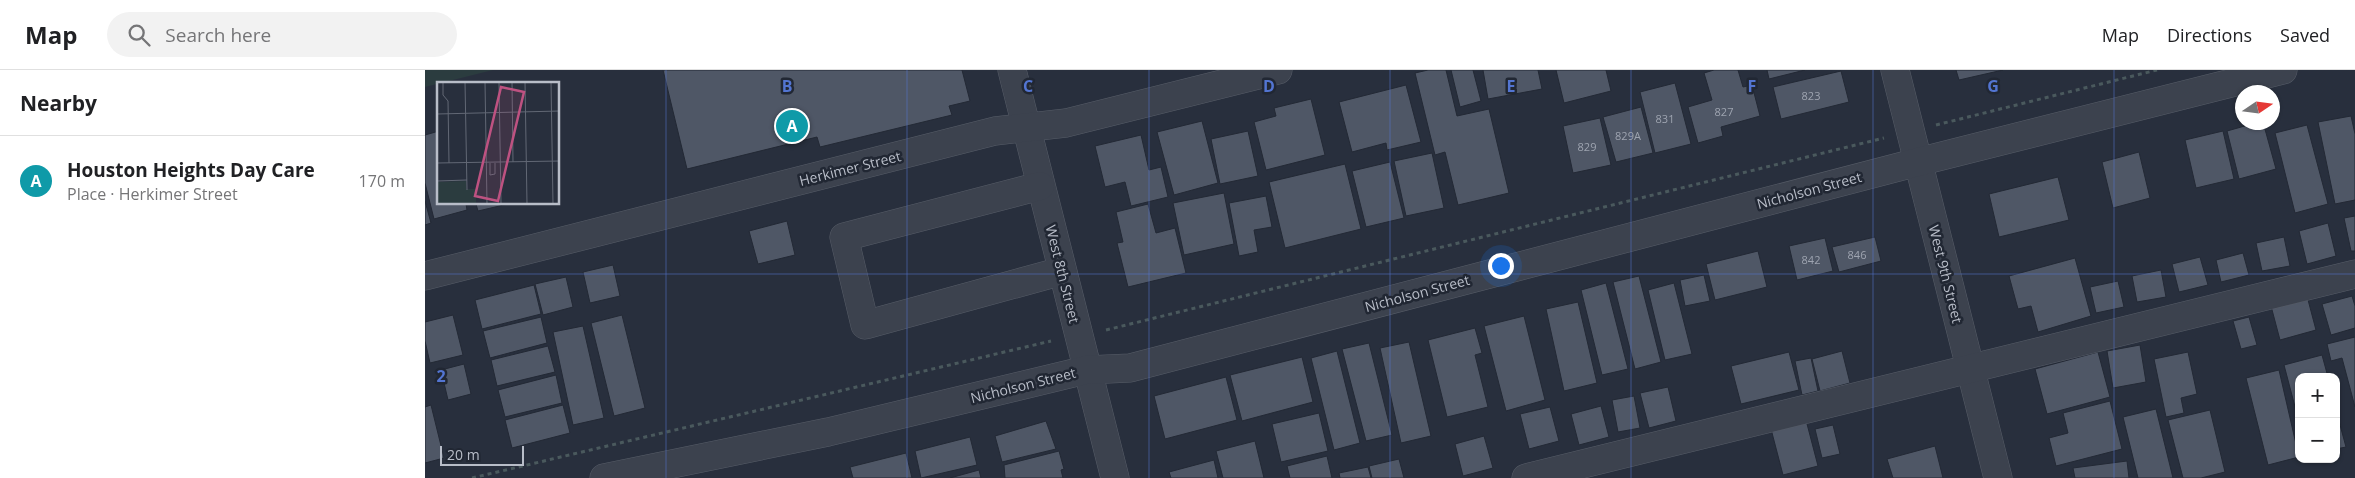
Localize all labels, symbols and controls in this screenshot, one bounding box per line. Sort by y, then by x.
search box [107,12,457,57]
text: Map [25,18,77,51]
icon: search [125,21,153,49]
text: Search here [165,22,271,48]
text: Map [2102,23,2139,47]
text: Directions [2167,23,2252,47]
text: Saved [2280,23,2330,47]
text: B [782,75,792,97]
text: C [1023,75,1033,97]
text: D [1263,75,1275,97]
text: E [1507,75,1516,97]
text: F [1748,75,1756,97]
text: G [1987,75,1999,97]
inset map [437,82,560,205]
north arrow [2235,85,2280,130]
house number: 823 [1802,88,1820,103]
text: Nearby [20,89,97,117]
house number: 827 [1715,104,1733,119]
pin: A [776,107,808,145]
house number: 831 [1656,111,1674,126]
house number: 829A [1615,128,1641,143]
house number: 829 [1578,139,1596,154]
street label: Herkimer Street [797,146,903,190]
text: Houston Heights Day Care [67,157,315,183]
street label: Nicholson Street [1755,167,1863,213]
text: A [30,170,42,192]
text: 170 m [359,170,405,192]
text: Place · Herkimer Street [67,183,238,205]
street label: West 8th Street [1042,223,1084,325]
street label: West 9th Street [1925,223,1967,325]
house number: 846 [1848,247,1866,262]
house number: 842 [1802,252,1820,267]
your location [1488,253,1514,279]
street label: Nicholson Street [1363,270,1471,316]
street label: Nicholson Street [968,363,1078,407]
text: 2 [436,365,446,387]
map controls [2295,373,2340,463]
button: + [2295,373,2340,418]
button: − [2295,418,2340,463]
scale bar [440,443,524,466]
text: 20 m [447,445,480,464]

